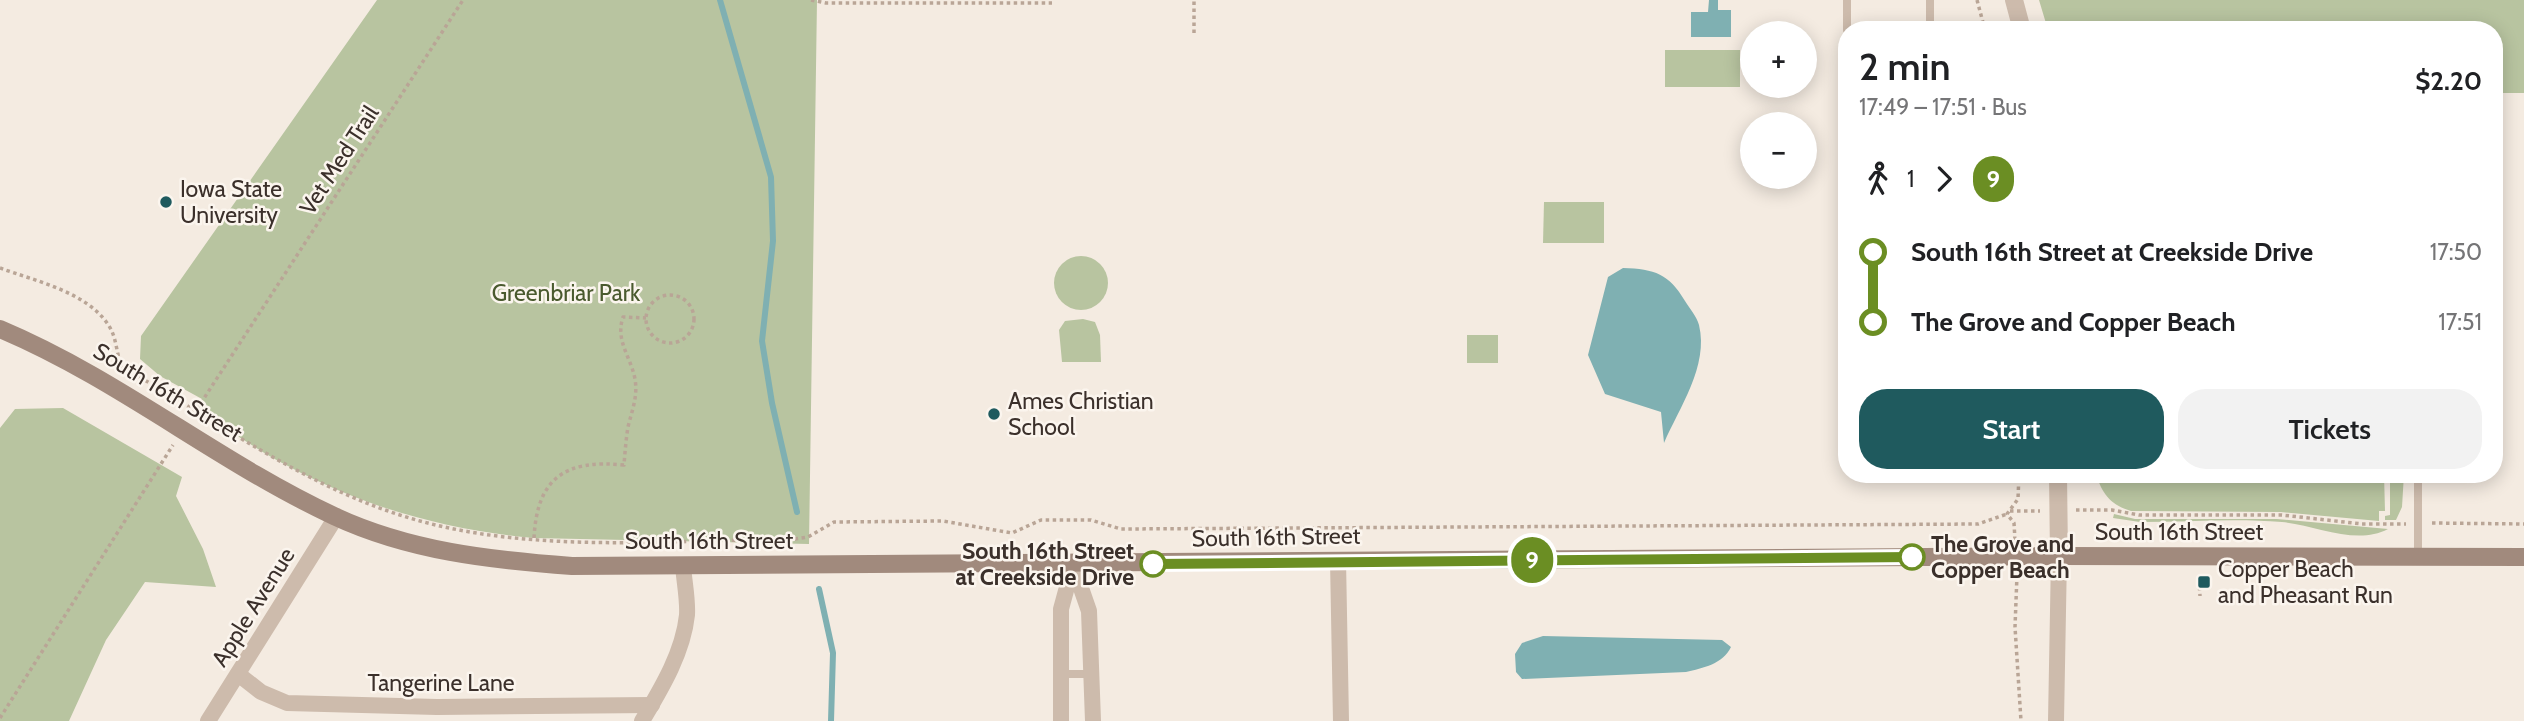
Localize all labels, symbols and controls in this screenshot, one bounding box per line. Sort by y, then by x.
map controls [1740,21,1817,189]
button: + [1740,21,1817,98]
text: 2 min [1859,43,1951,90]
text: $2.20 [2415,65,2482,97]
text: 17:49 – 17:51 · Bus [1859,93,2027,121]
street label: Vet Med Trail [293,100,385,220]
button: − [1740,112,1817,189]
icon: walk [1859,160,1897,198]
icon: forward [1925,160,1963,198]
text: 9 [1987,164,2000,193]
text: 1 [1907,165,1915,193]
place label: Iowa State University [180,175,282,229]
marker: Iowa State University [158,194,174,210]
text: South 16th Street at Creekside Drive [1911,236,2313,268]
text: 17:50 [2430,238,2482,266]
park label: Greenbriar Park [492,279,641,307]
text: The Grove and Copper Beach [1911,306,2235,338]
text: 17:51 [2438,308,2482,336]
street label: South 16th Street [89,337,248,448]
place label: Ames Christian School [1008,387,1154,441]
button: Start [1859,389,2164,469]
button: Tickets [2178,389,2482,469]
marker: Ames Christian School [986,406,1002,422]
street label: South 16th Street [2095,518,2264,546]
street label: South 16th Street [1191,522,1361,552]
street label: South 16th Street [625,527,794,555]
place label: The Grove and Copper Beach [1931,530,2074,584]
place label: South 16th Street at Creekside Drive [955,537,1134,591]
line badge: 9 [1509,537,1555,583]
street label: Apple Avenue [205,542,301,672]
marker: The Grove and Copper Beach [1899,544,1925,570]
text: 9 [1525,545,1539,574]
marker: South 16th Street at Creekside Drive [1140,551,1166,577]
place label: Copper Beach and Pheasant Run [2218,555,2393,609]
marker: Copper Beach and Pheasant Run [2196,574,2212,590]
street label: Tangerine Lane [367,669,515,697]

